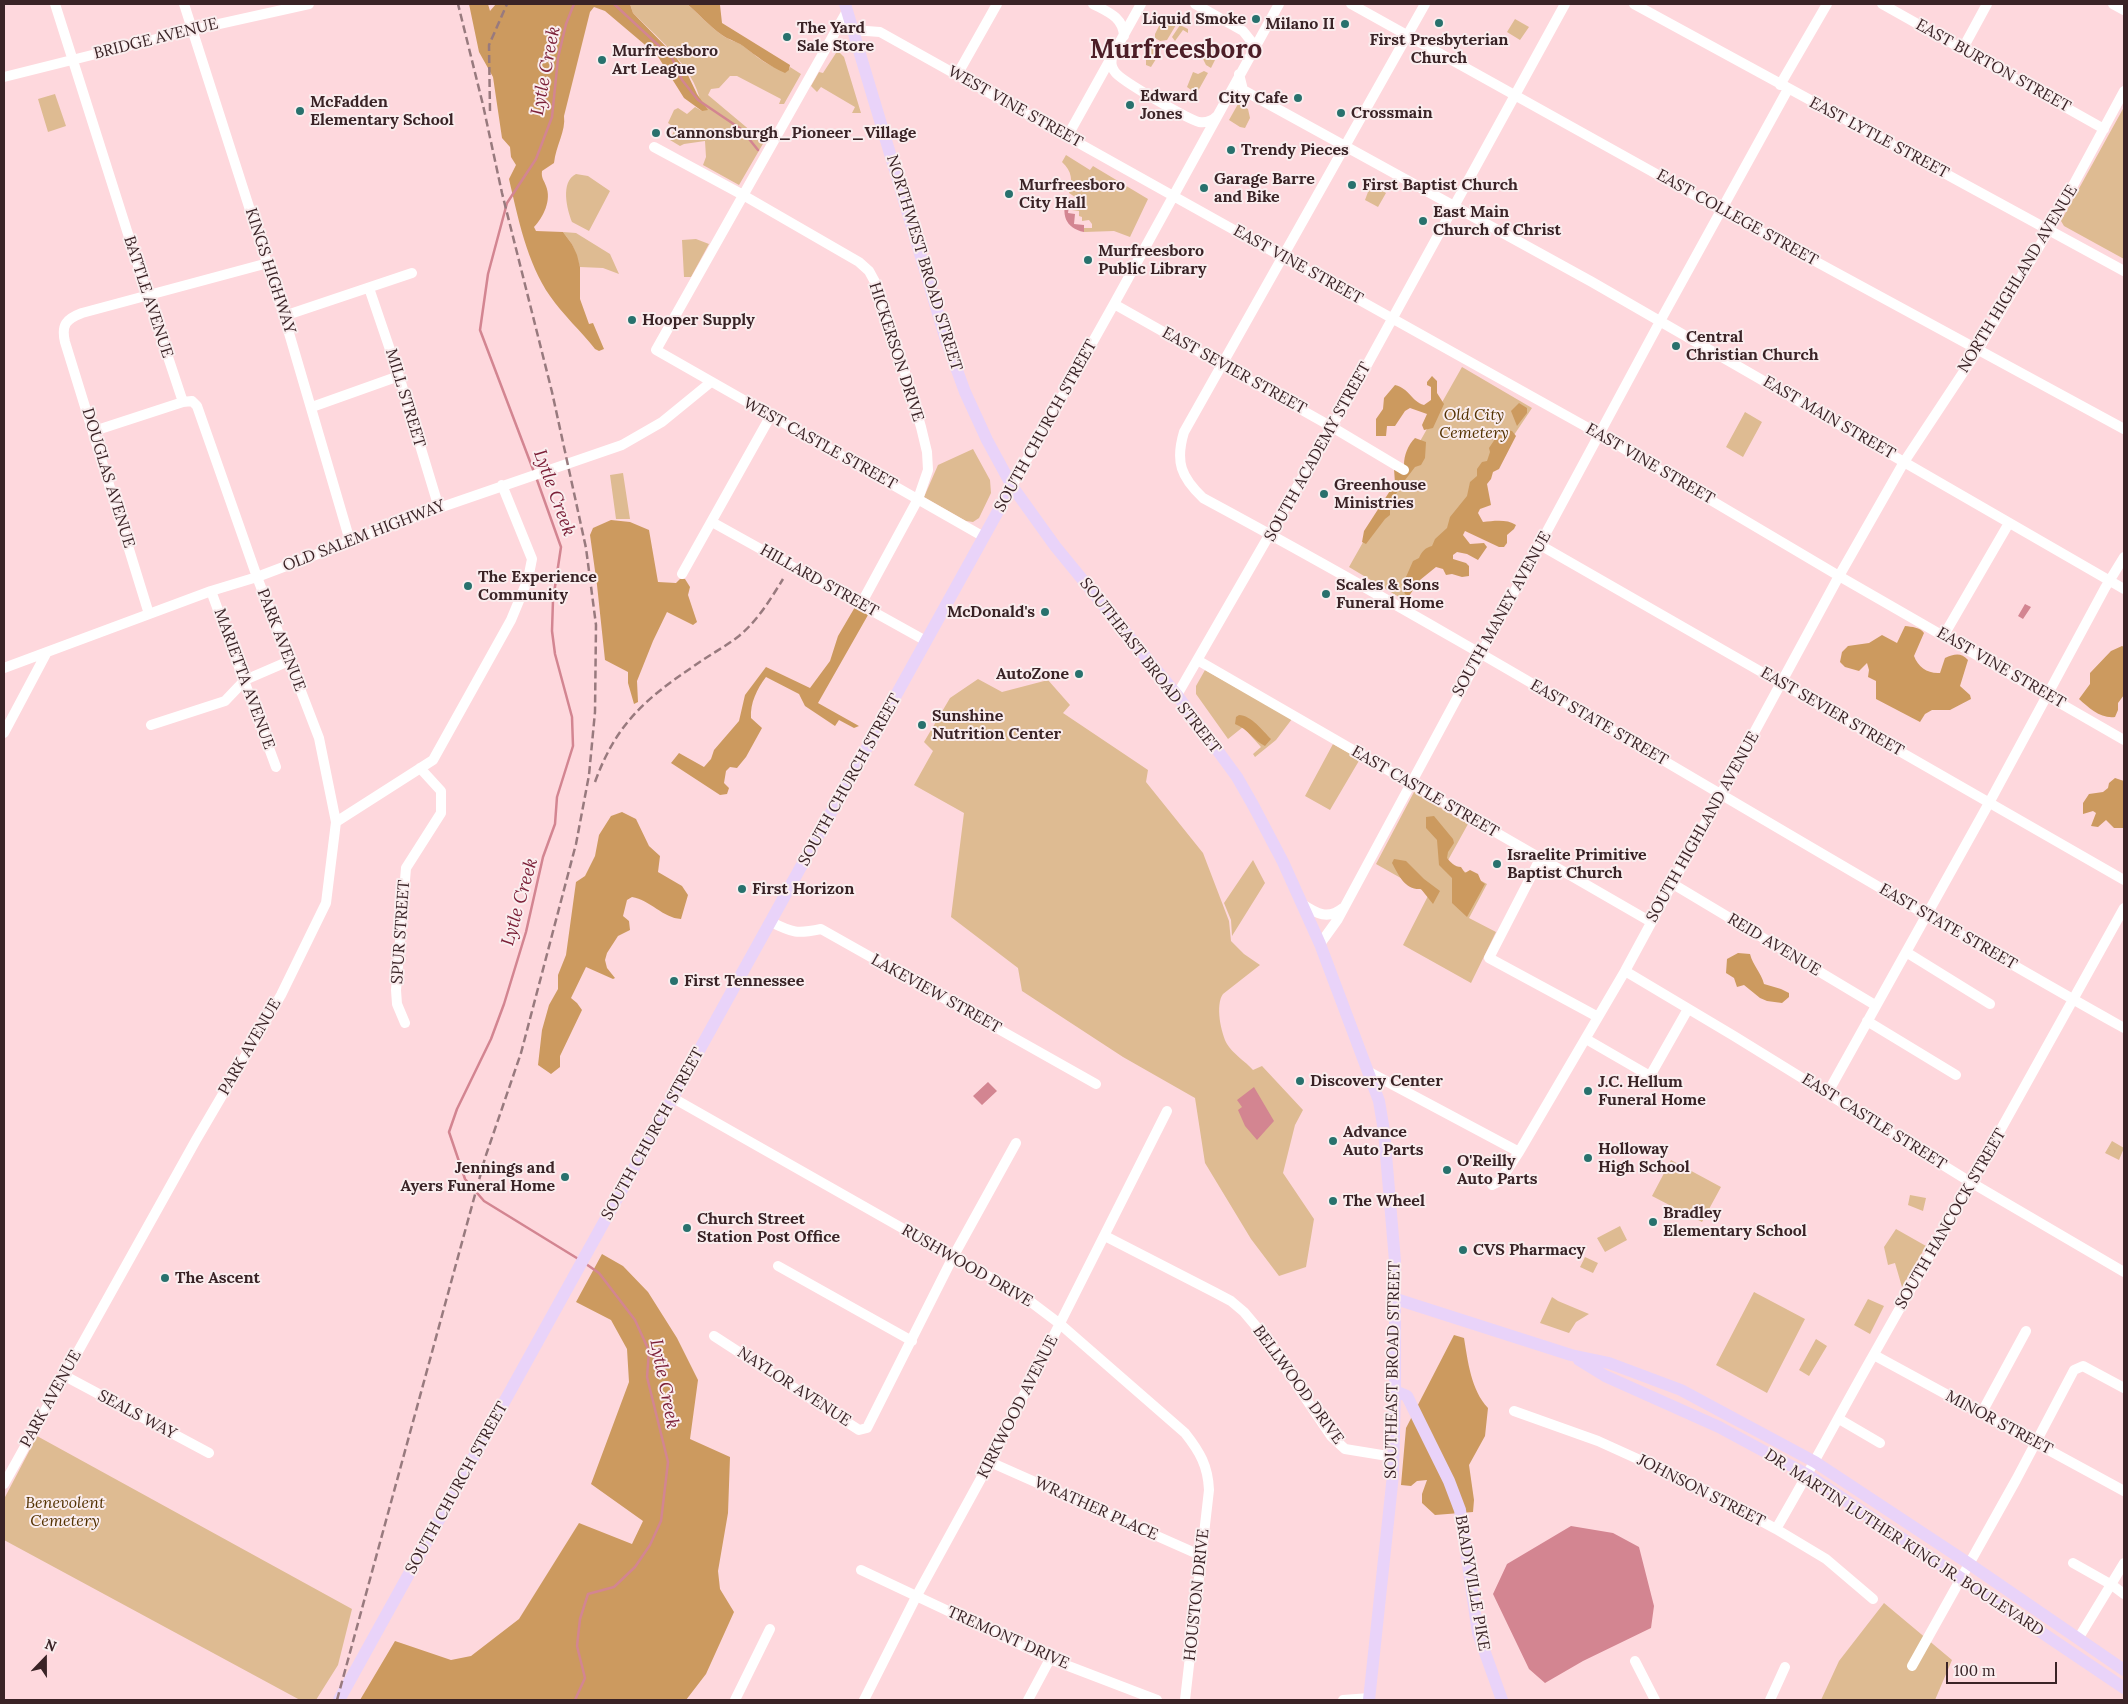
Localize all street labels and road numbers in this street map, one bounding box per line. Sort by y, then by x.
street label: BRIDGE AVENUE [92,14,220,64]
street label: EAST BURTON STREET [1912,15,2074,117]
street label: WEST VINE STREET [944,62,1086,152]
street label: EAST LYTLE STREET [1806,93,1952,183]
street label: NORTHWEST BROAD STREET [882,153,966,373]
street label: EAST COLLEGE STREET [1653,166,1821,270]
street label: NORTH HIGHLAND AVENUE [1954,182,2082,376]
street label: KINGS HIGHWAY [241,206,299,336]
street label: EAST VINE STREET [1230,221,1366,309]
street label: BATTLE AVENUE [119,234,177,360]
street label: HICKERSON DRIVE [864,280,928,424]
street label: EAST SEVIER STREET [1158,323,1310,419]
street label: SOUTH CHURCH STREET [991,337,1101,515]
street label: MILL STREET [381,346,429,450]
street label: SOUTH ACADEMY STREET [1261,359,1375,545]
street label: EAST MAIN STREET [1759,372,1899,464]
street label: WEST CASTLE STREET [740,394,900,494]
street label: DOUGLAS AVENUE [78,406,138,550]
street label: EAST VINE STREET [1582,419,1718,509]
street label: OLD SALEM HIGHWAY [280,496,448,576]
street label: SOUTH MANEY AVENUE [1449,528,1555,700]
street label: HILLARD STREET [756,541,882,621]
street label: SOUTHEAST BROAD STREET [1075,574,1225,758]
street label: PARK AVENUE [253,586,309,694]
street label: MARIETTA AVENUE [210,606,278,752]
street label: EAST VINE STREET [1933,623,2069,713]
street label: EAST SEVIER STREET [1757,663,1907,761]
street label: EAST STATE STREET [1527,676,1671,770]
street label: SOUTH CHURCH STREET [795,691,905,869]
street label: SOUTH HIGHLAND AVENUE [1643,728,1763,926]
street label: EAST CASTLE STREET [1348,742,1502,842]
street label: SPUR STREET [388,879,414,985]
street label: EAST STATE STREET [1876,880,2020,974]
street label: REID AVENUE [1724,910,1824,980]
street label: LAKEVIEW STREET [868,950,1004,1038]
street label: PARK AVENUE [215,995,285,1099]
street label: SOUTH CHURCH STREET [598,1045,708,1223]
street label: EAST CASTLE STREET [1798,1070,1950,1174]
street label: SOUTH HANCOCK STREET [1891,1125,2011,1313]
street label: RUSHWOOD DRIVE [898,1221,1036,1311]
street label: SOUTHEAST BROAD STREET [1381,1261,1405,1479]
street label: BELLWOOD DRIVE [1249,1322,1347,1448]
street label: KIRKWOOD AVENUE [974,1332,1062,1482]
street label: NAYLOR AVENUE [734,1343,854,1431]
street label: PARK AVENUE [16,1347,86,1451]
street label: SEALS WAY [94,1386,180,1444]
street label: MINOR STREET [1942,1387,2056,1459]
street label: SOUTH CHURCH STREET [402,1399,512,1577]
street label: DR. MARTIN LUTHER KING JR. BOULEVARD [1761,1445,2047,1641]
street label: JOHNSON STREET [1634,1451,1768,1531]
street label: WRATHER PLACE [1031,1473,1161,1545]
street label: BRADYVILLE PIKE [1451,1514,1493,1652]
street label: HOUSTON DRIVE [1181,1528,1213,1662]
street label: TREMONT DRIVE [944,1602,1072,1674]

